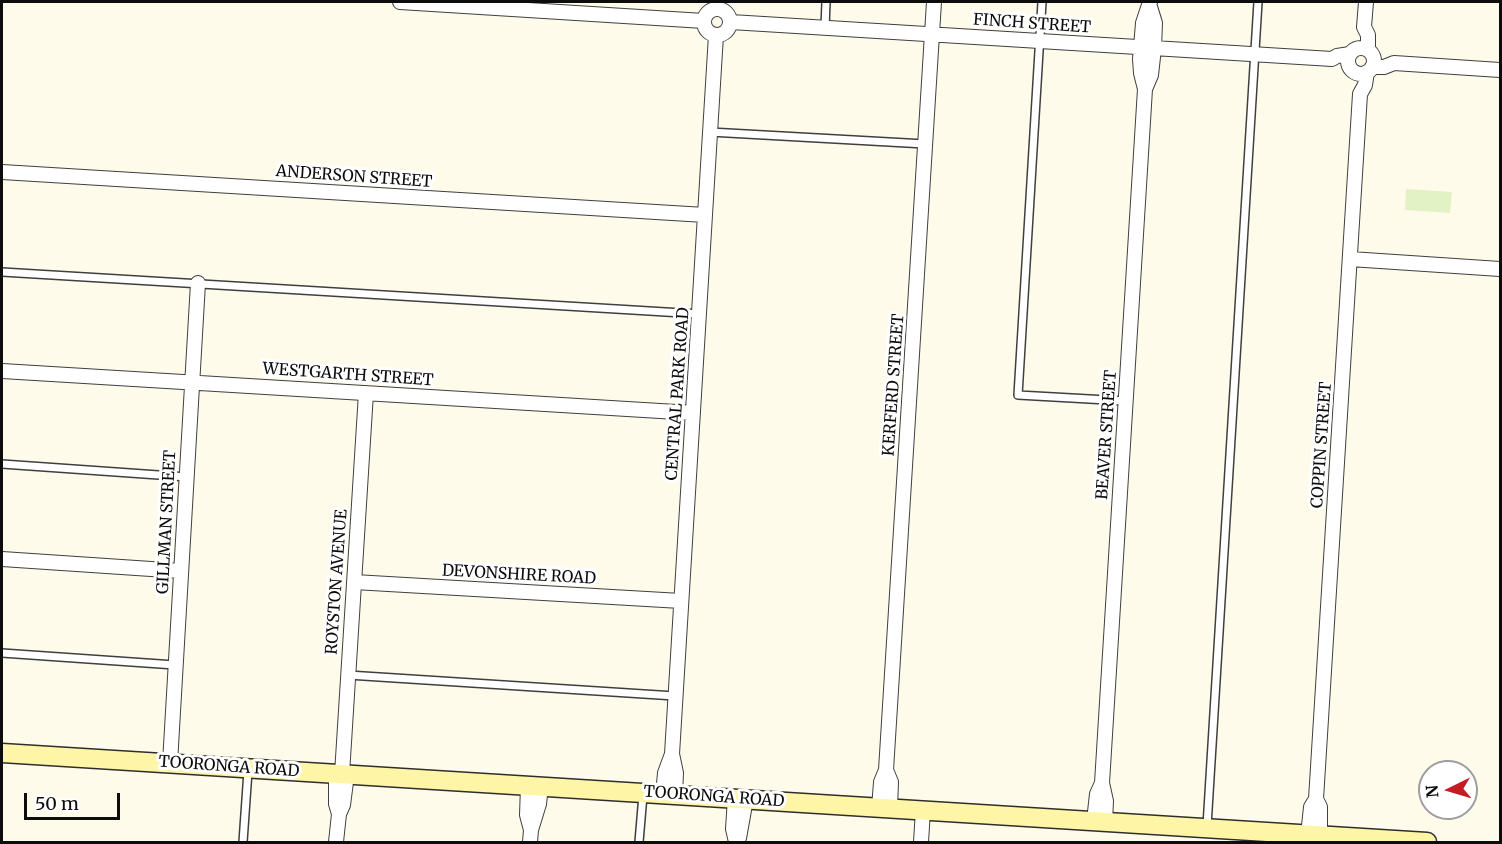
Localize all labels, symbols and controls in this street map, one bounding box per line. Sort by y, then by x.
street label: FINCH STREET [972,10,1092,38]
street label: ANDERSON STREET [275,162,433,192]
street label: CENTRAL PARK ROAD [662,307,694,481]
street label: KERFERD STREET [879,313,909,457]
street label: WESTGARTH STREET [262,359,434,391]
street label: BEAVER STREET [1093,370,1121,500]
street label: COPPIN STREET [1308,381,1336,509]
street label: GILLMAN STREET [154,450,180,594]
street label: ROYSTON AVENUE [322,509,352,655]
street label: DEVONSHIRE ROAD [441,561,597,589]
street label: TOORONGA ROAD [158,753,300,781]
north arrow [1418,760,1478,820]
scale bar [27,781,123,819]
street label: TOORONGA ROAD [643,783,785,811]
text: N [1422,784,1443,799]
text: 50 m [35,792,79,815]

